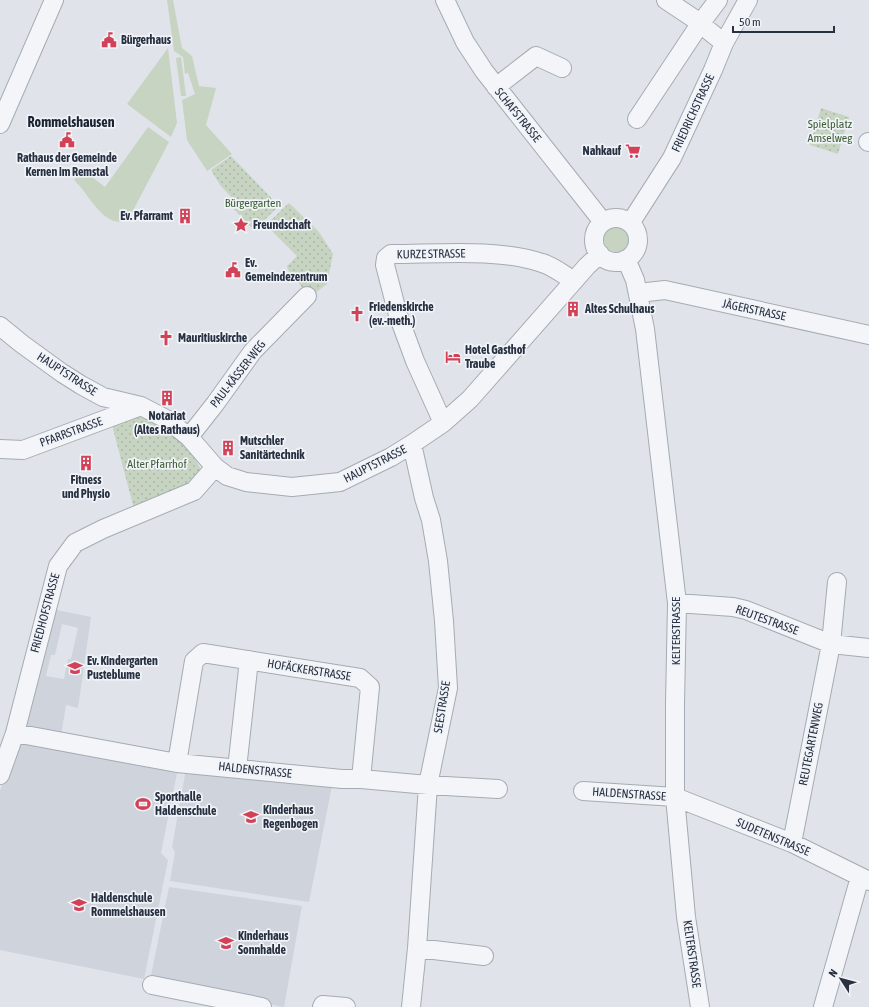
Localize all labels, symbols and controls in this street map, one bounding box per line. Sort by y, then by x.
scale bar [733,8,834,34]
text: 50 m [739,15,761,29]
public building icon: Bürgerhaus [100,31,118,49]
place label: Bürgerhaus [121,33,172,47]
street label: FRIEDRICHSTRASSE [669,72,717,154]
street label: SCHAFSTRASSE [492,85,544,145]
district label: Rommelshausen [28,114,115,130]
park label: Spielplatz Amselweg [808,117,853,145]
public building icon: Rathaus der Gemeinde Kernen im Remstal [58,131,76,149]
supermarket icon: Nahkauf [624,142,642,160]
place label: Nahkauf [583,144,622,158]
place label: Rathaus der Gemeinde Kernen im Remstal [17,151,118,179]
park label: Bürgergarten [225,196,281,210]
building icon: Ev. Pfarramt [176,207,194,225]
place label: Ev. Pfarramt [120,209,174,223]
place icon: Freundschaft [232,216,250,234]
place label: Freundschaft [253,218,311,232]
street label: KURZE STRASSE [397,246,465,262]
place label: Ev. Gemeindezentrum [245,256,328,284]
public building icon: Ev. Gemeindezentrum [224,261,242,279]
street label: JÄGERSTRASSE [721,296,787,324]
place label: Friedenskirche (ev.-meth.) [369,300,434,328]
building icon: Altes Schulhaus [564,300,582,318]
place label: Altes Schulhaus [584,302,655,316]
church icon: Friedenskirche (ev.-meth.) [348,305,366,323]
church icon: Mauritiuskirche [157,329,175,347]
place label: Mauritiuskirche [178,331,248,345]
street label: PAUL-KÄSSER-WEG [207,338,269,410]
place label: Hotel Gasthof Traube [465,343,526,371]
hotel icon: Hotel Gasthof Traube [444,348,462,366]
street label: HAUPTSTRASSE [34,349,100,399]
building icon: Notariat (Altes Rathaus) [158,389,176,407]
place label: Notariat (Altes Rathaus) [134,409,200,437]
street label: PFARRSTRASSE [38,414,104,450]
place label: Mutschler Sanitärtechnik [240,434,305,462]
building icon: Mutschler Sanitärtechnik [219,439,237,457]
street label: HAUPTSTRASSE [341,442,409,486]
building icon: Fitness und Physio [77,454,95,472]
park label: Alter Pfarrhof [127,457,188,471]
place label: Fitness und Physio [62,473,110,501]
street label: FRIEDHOFSTRASSE [28,572,62,654]
street label: KELTERSTRASSE [669,597,683,665]
street label: REUTESTRASSE [734,602,800,638]
place label: Ev. Kindergarten Pusteblume [87,654,158,682]
street label: HOFÄCKERSTRASSE [266,656,352,684]
school or university icon: Ev. Kindergarten Pusteblume [66,659,84,677]
street label: SEESTRASSE [431,680,453,734]
street label: REUTEGARTENWEG [796,701,826,787]
street label: HALDENSTRASSE [218,759,292,781]
street label: HALDENSTRASSE [592,784,666,804]
place label: Sporthalle Haldenschule [155,790,217,818]
sports icon: Sporthalle Haldenschule [134,795,152,813]
place label: Kinderhaus Regenbogen [263,803,318,831]
school or university icon: Kinderhaus Regenbogen [242,808,260,826]
street label: SUDETENSTRASSE [734,815,812,859]
place label: Haldenschule Rommelshausen [91,891,166,919]
school or university icon: Haldenschule Rommelshausen [70,896,88,914]
street label: KELTERSTRASSE [680,919,704,989]
place label: Kinderhaus Sonnhalde [238,929,289,957]
school or university icon: Kinderhaus Sonnhalde [217,934,235,952]
north arrow [821,959,861,999]
text: N [826,967,840,979]

